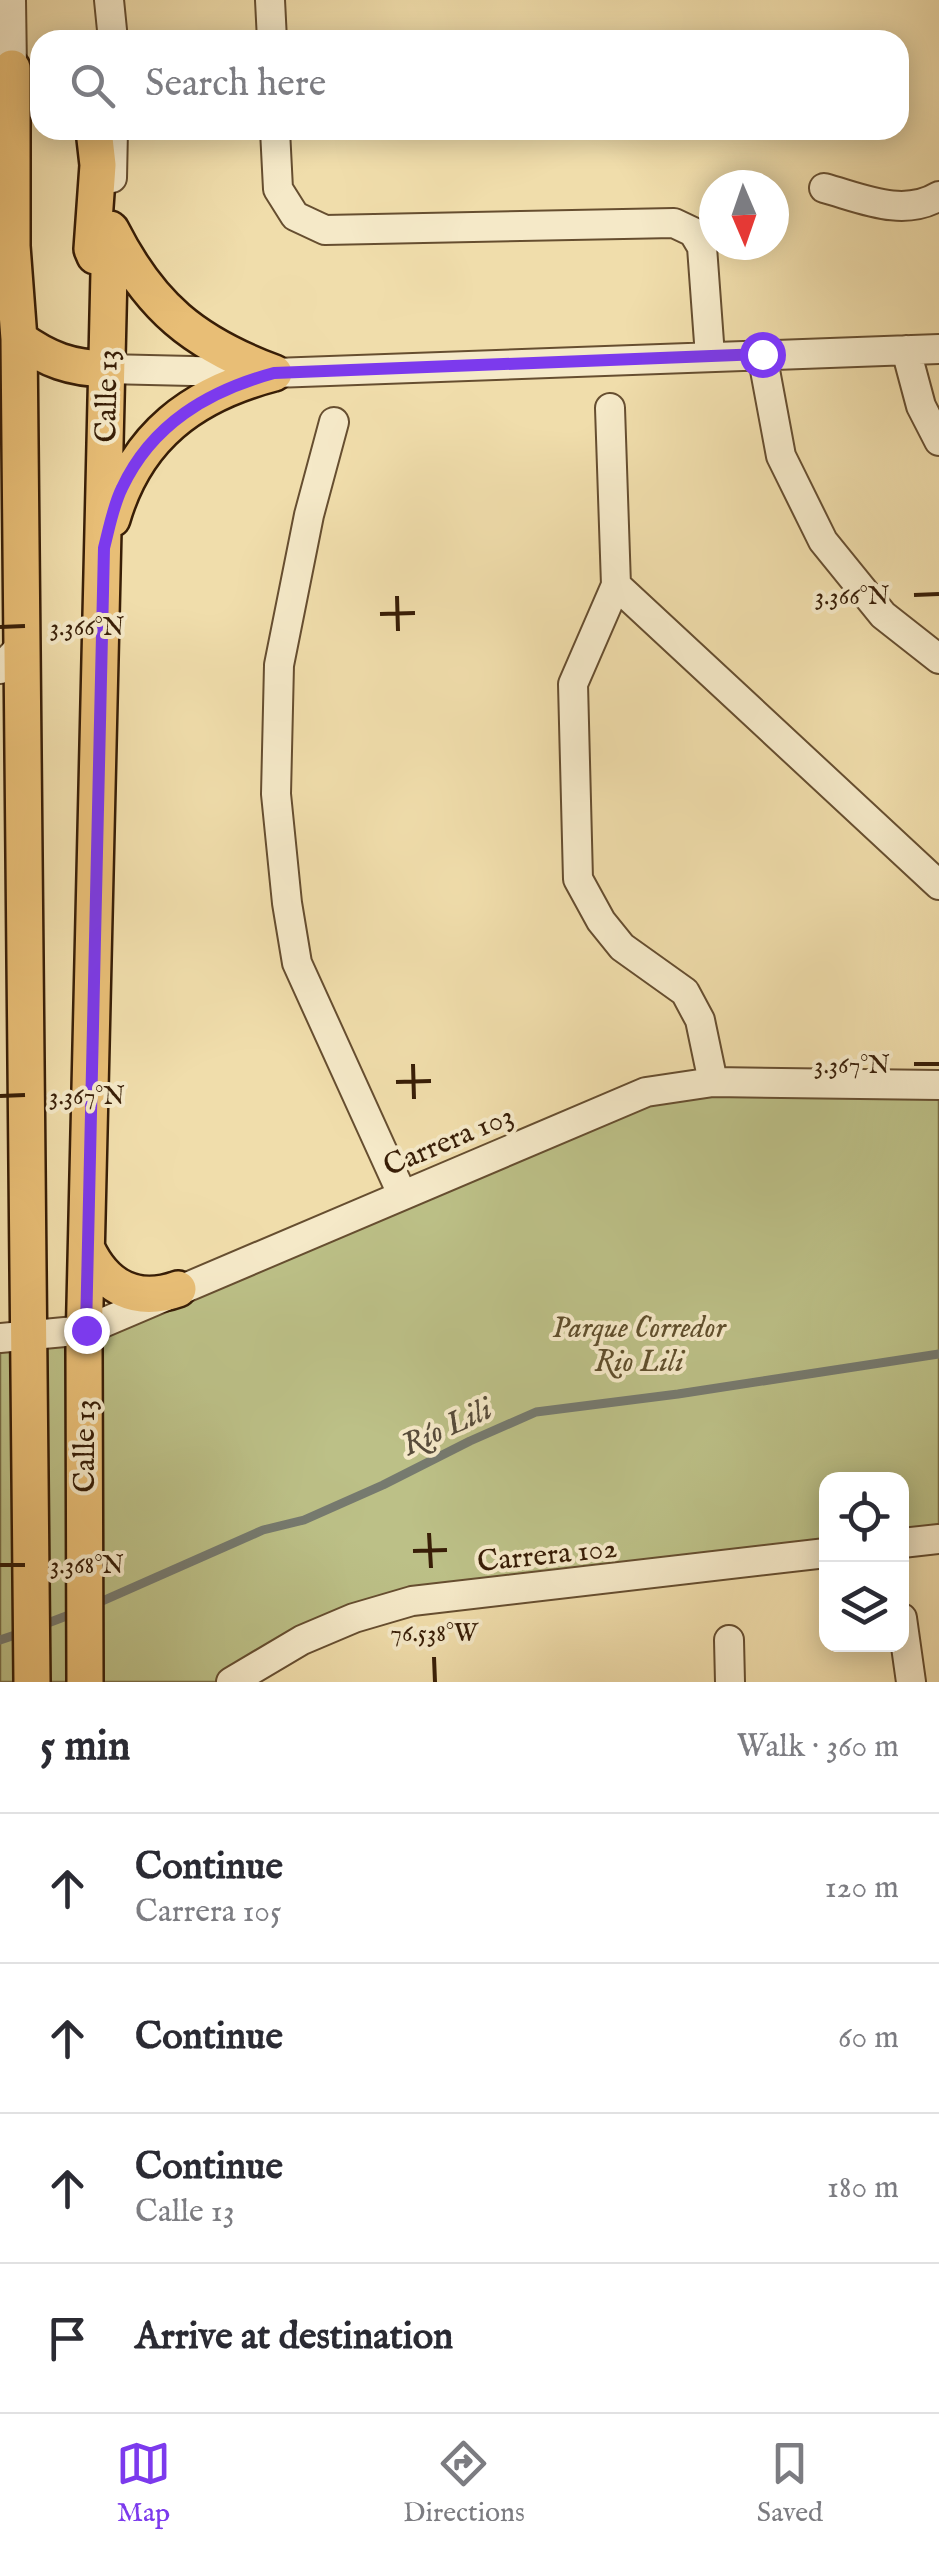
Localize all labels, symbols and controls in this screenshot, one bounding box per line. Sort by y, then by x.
search box [30,30,909,140]
icon: search [65,58,120,113]
text: Search here [145,61,326,109]
north arrow [699,170,789,260]
route start [740,332,786,378]
street label: Calle 13 [88,349,128,443]
text: 3.366°N [815,581,889,613]
text: 3.366°N [50,612,124,644]
text: 3.367°N [814,1050,890,1082]
text: 3.367°N [49,1081,125,1113]
street label: Carrera 103 [378,1097,520,1186]
route end [64,1308,110,1354]
park label: Parque Corredor Rio Lili [552,1310,728,1382]
water label: Río Lili [395,1389,501,1467]
street label: Calle 13 [67,1399,105,1493]
map controls [819,1472,909,1652]
button: locate [819,1472,909,1562]
street label: Carrera 102 [475,1530,619,1582]
text: 3.368°N [50,1550,124,1582]
button: layers [819,1562,909,1652]
text: 76.538°W [390,1618,479,1650]
text: 5 min [40,1721,130,1774]
text: Walk · 360 m [737,1727,899,1768]
text: Continue [135,1844,283,1892]
icon: ahead [40,1861,95,1916]
text: 120 m [825,1868,899,1909]
text: Carrera 105 [135,1892,282,1933]
icon: ahead [40,2011,95,2066]
text: Continue [135,2014,283,2062]
text: 60 m [838,2018,899,2059]
text: Continue [135,2144,283,2192]
icon: ahead [40,2161,95,2216]
text: 180 m [827,2168,899,2209]
text: Calle 13 [135,2192,235,2233]
icon: arrive [40,2311,95,2366]
text: Arrive at destination [135,2314,453,2362]
tab: Map [116,2436,171,2531]
tab: Directions [403,2436,525,2531]
tab: Saved [757,2436,823,2531]

